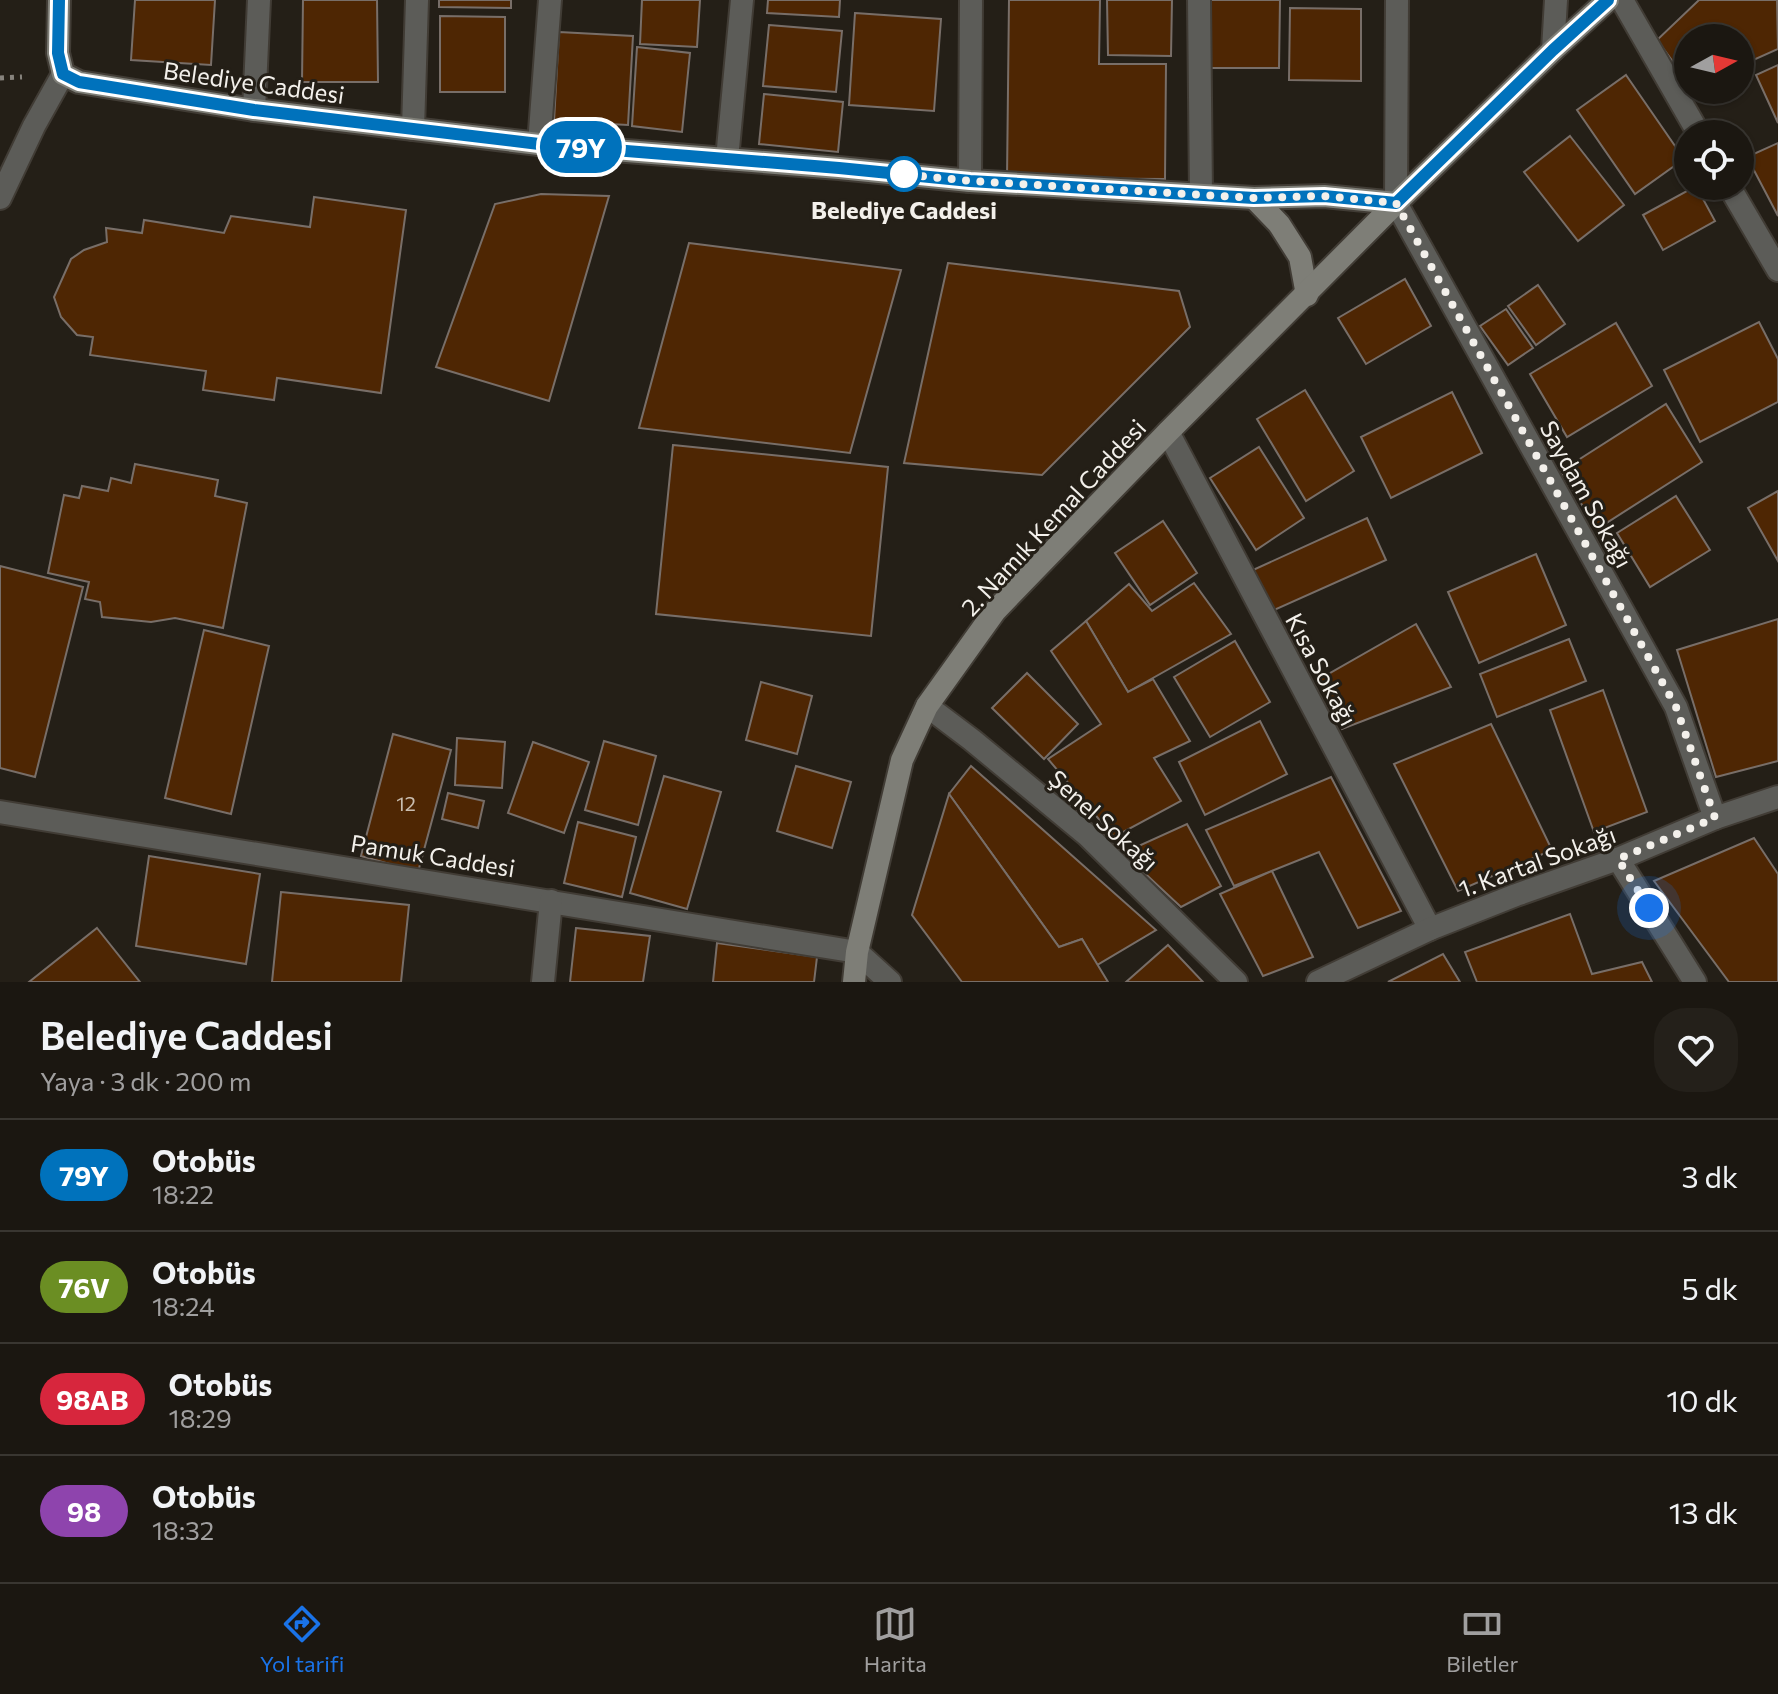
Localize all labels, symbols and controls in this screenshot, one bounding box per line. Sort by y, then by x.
north arrow [1674,24,1754,104]
map controls [1674,24,1754,200]
street label: Belediye Caddesi [162,55,346,109]
button: locate [1674,120,1754,200]
line badge: 79Y [535,121,627,173]
text: 79Y [556,130,606,164]
marker: Belediye Caddesi [887,157,921,191]
place label: Belediye Caddesi [811,195,997,224]
street label: 2. Namık Kemal Caddesi [955,413,1151,621]
street label: Saydam Sokağı [1535,415,1639,573]
street label: Kısa Sokağı [1280,608,1364,730]
street label: Şenel Sokağı [1043,763,1165,877]
house number: 12 [396,791,416,815]
street label: 1. Kartal Sokağı [1455,819,1619,903]
street label: Pamuk Caddesi [349,828,517,882]
your location [1629,888,1669,928]
button: heart [1654,1008,1738,1092]
text: Belediye Caddesi [40,1011,333,1058]
text: Yaya · 3 dk · 200 m [40,1065,252,1096]
text: Otobüs [152,1141,256,1178]
text: 3 dk [1682,1157,1738,1194]
text: 79Y [59,1158,109,1192]
text: 18:22 [152,1178,214,1209]
text: Otobüs [152,1253,256,1290]
text: 5 dk [1681,1269,1738,1306]
text: 76V [58,1270,110,1304]
text: 18:24 [152,1290,215,1321]
text: Otobüs [169,1365,272,1402]
text: 10 dk [1666,1381,1738,1418]
text: 98AB [56,1382,129,1416]
text: 18:29 [169,1402,232,1433]
text: Otobüs [152,1477,256,1514]
text: 13 dk [1669,1493,1738,1530]
text: 98 [67,1494,101,1528]
text: 18:32 [152,1514,214,1545]
tab: Yol tarifi [260,1602,344,1677]
tab: Harita [864,1602,927,1677]
tab: Biletler [1446,1602,1518,1677]

